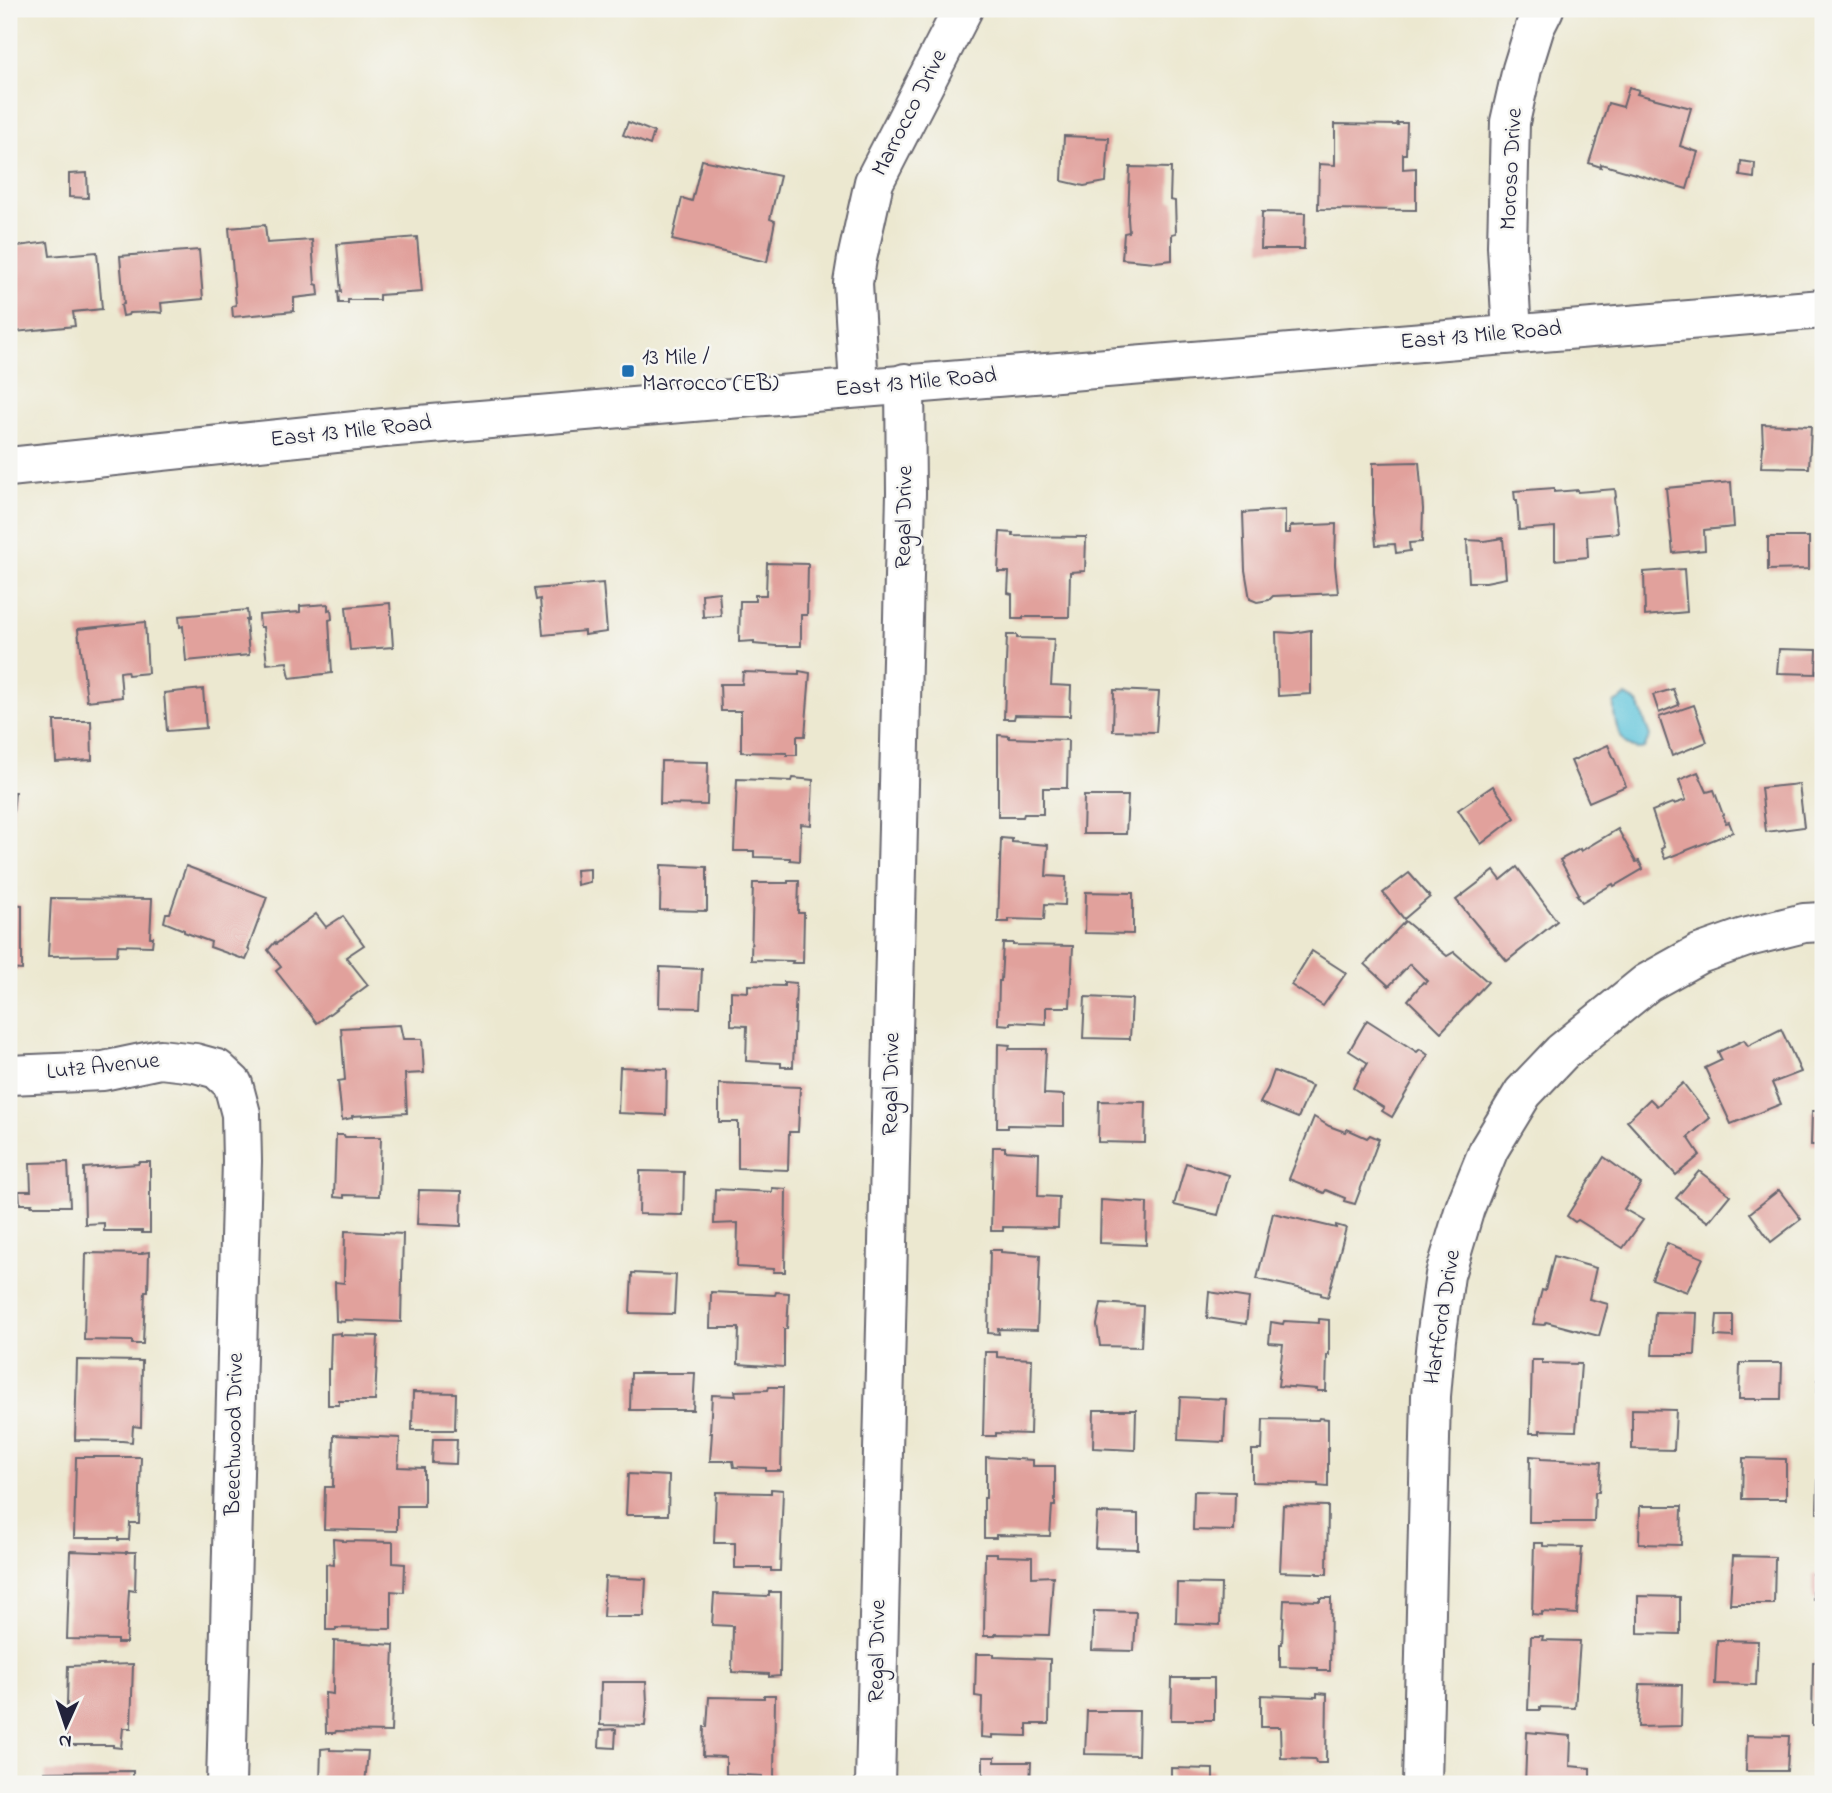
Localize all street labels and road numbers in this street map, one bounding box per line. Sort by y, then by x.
street label: Marrocco Drive [864,43,957,182]
street label: Moroso Drive [1492,106,1532,231]
street label: East 13 Mile Road [1399,312,1563,360]
street label: East 13 Mile Road [834,359,998,407]
street label: East 13 Mile Road [269,407,433,457]
street label: Regal Drive [888,464,923,569]
street label: Regal Drive [875,1031,910,1136]
street label: Lutz Avenue [45,1045,162,1089]
street label: Hartford Drive [1416,1247,1470,1387]
street label: Beechwood Drive [217,1352,253,1517]
street label: Regal Drive [861,1598,896,1703]

